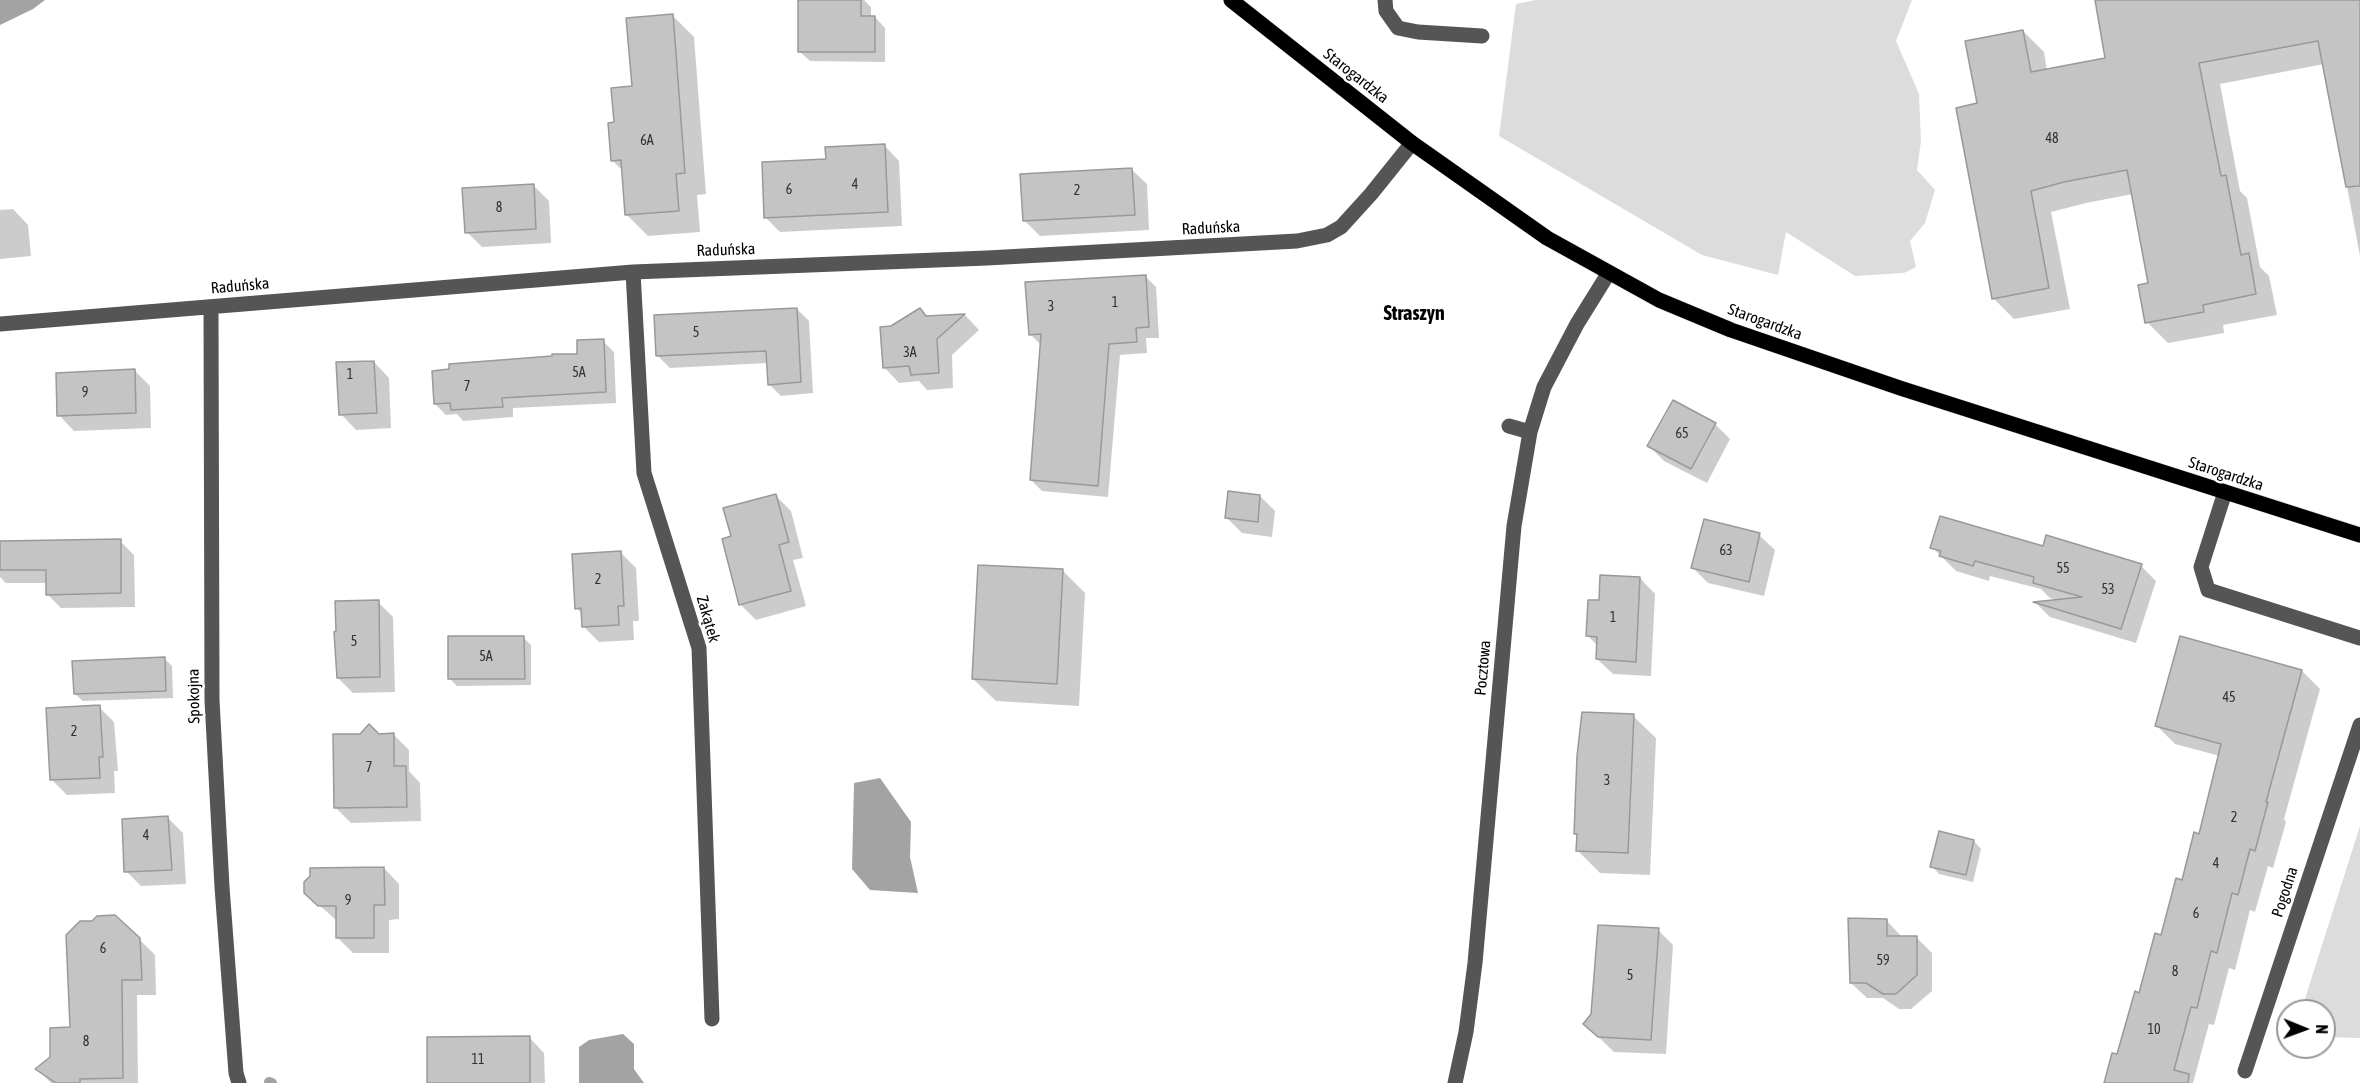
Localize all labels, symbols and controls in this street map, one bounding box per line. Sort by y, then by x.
street label: Starogardzka [1320,45,1392,107]
house number: 48 [2045,131,2059,147]
house number: 6A [640,133,654,149]
house number: 4 [852,177,858,193]
house number: 6 [786,182,792,198]
house number: 2 [1074,183,1080,199]
house number: 8 [496,200,502,216]
street label: Raduńska [1181,217,1241,239]
street label: Raduńska [696,239,756,261]
street label: Raduńska [210,274,270,298]
house number: 1 [1112,295,1118,311]
house number: 3 [1048,299,1054,315]
street label: Starogardzka [1725,300,1805,344]
district label: Straszyn [1383,302,1445,326]
house number: 5 [693,325,699,341]
house number: 3A [903,345,917,361]
house number: 5A [572,365,586,381]
house number: 1 [347,367,353,383]
house number: 7 [464,379,470,395]
house number: 9 [82,385,88,401]
house number: 65 [1675,426,1689,442]
street label: Starogardzka [2186,453,2266,495]
house number: 63 [1719,543,1733,559]
house number: 55 [2056,561,2070,577]
house number: 2 [595,572,601,588]
house number: 53 [2101,582,2115,598]
street label: Zakątek [692,593,724,645]
house number: 1 [1610,610,1616,626]
house number: 5 [351,634,357,650]
street label: Pocztowa [1471,640,1495,696]
house number: 5A [479,649,493,665]
street label: Spokojna [184,668,204,724]
house number: 45 [2222,690,2236,706]
house number: 2 [71,724,77,740]
house number: 7 [366,760,372,776]
house number: 3 [1604,773,1610,789]
house number: 2 [2231,810,2237,826]
house number: 4 [143,828,149,844]
house number: 4 [2213,856,2219,872]
street label: Pogodna [2268,864,2302,920]
house number: 9 [345,893,351,909]
house number: 6 [2193,906,2199,922]
house number: 6 [100,941,106,957]
house number: 59 [1876,953,1890,969]
house number: 8 [2172,964,2178,980]
house number: 5 [1627,968,1633,984]
north arrow [2276,999,2336,1059]
house number: 10 [2147,1022,2161,1038]
text: N [2313,1024,2331,1034]
house number: 8 [83,1034,89,1050]
house number: 11 [471,1052,485,1068]

